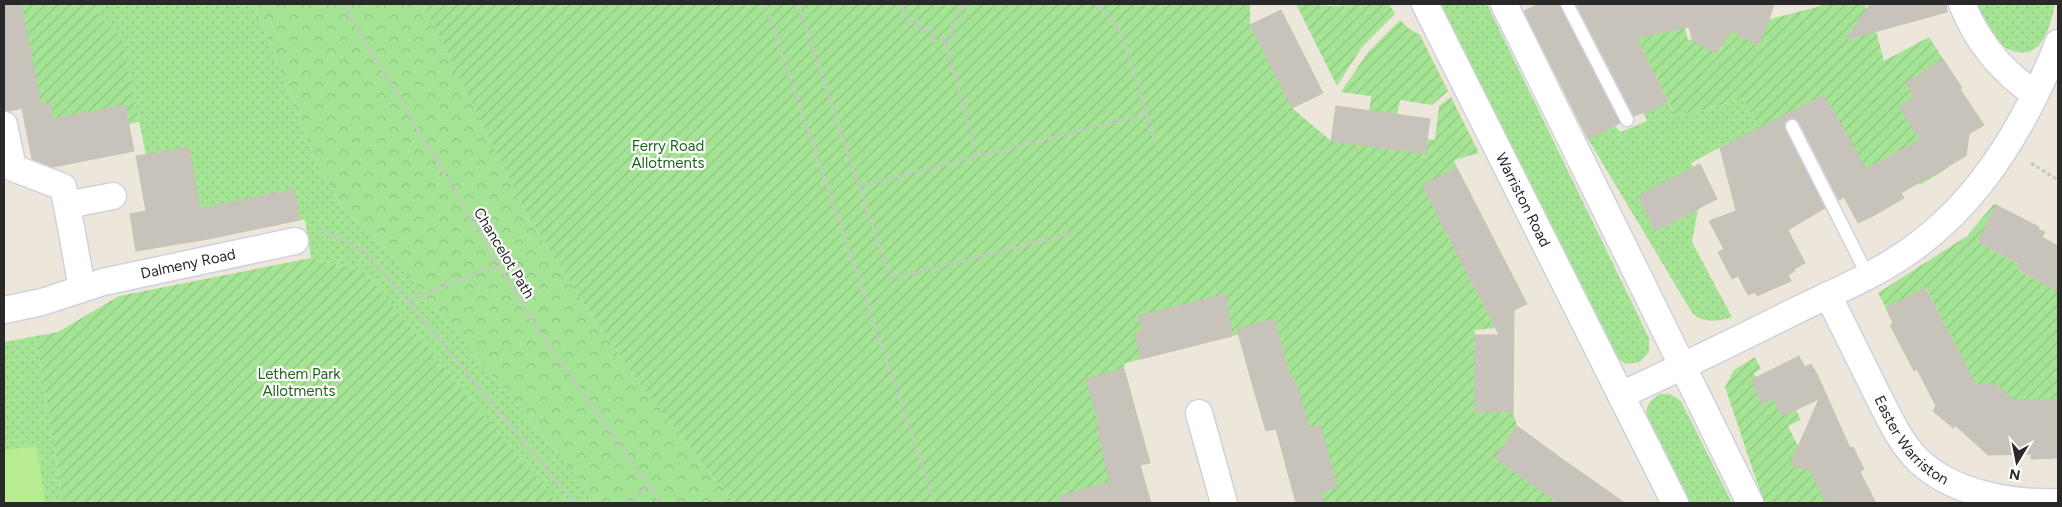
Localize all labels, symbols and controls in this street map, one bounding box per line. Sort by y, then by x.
park label: Ferry Road Allotments [631,137,705,172]
street label: Warriston Road [1492,150,1554,250]
street label: Chancelot Path [470,204,538,302]
street label: Dalmeny Road [139,245,237,283]
park label: Lethem Park Allotments [257,365,341,400]
street label: Easter Warriston [1870,393,1952,489]
north arrow [1992,437,2042,487]
text: N [2008,465,2022,484]

